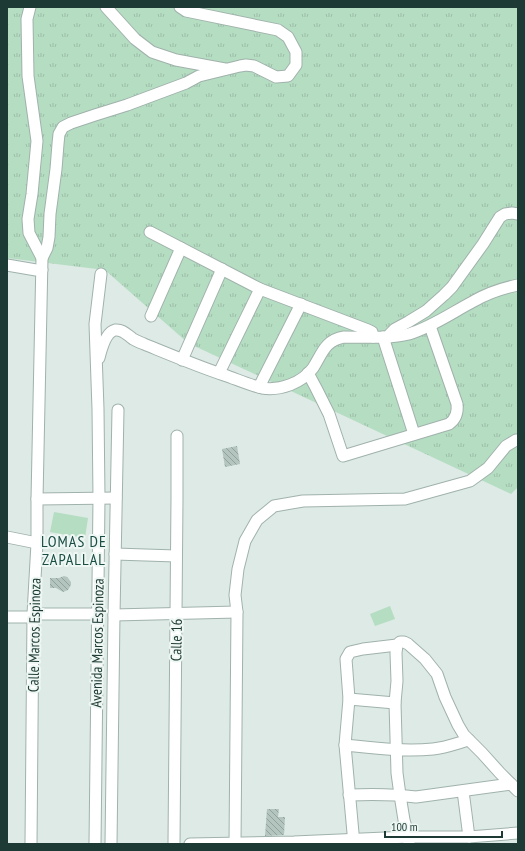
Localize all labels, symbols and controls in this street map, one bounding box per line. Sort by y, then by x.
district label: LOMAS DE ZAPALLAL [41,531,107,569]
street label: Calle Marcos Espinoza [24,578,44,692]
street label: Avenida Marcos Espinoza [86,578,108,708]
street label: Calle 16 [166,618,186,661]
scale bar [385,813,502,839]
text: 100 m [391,819,418,834]

